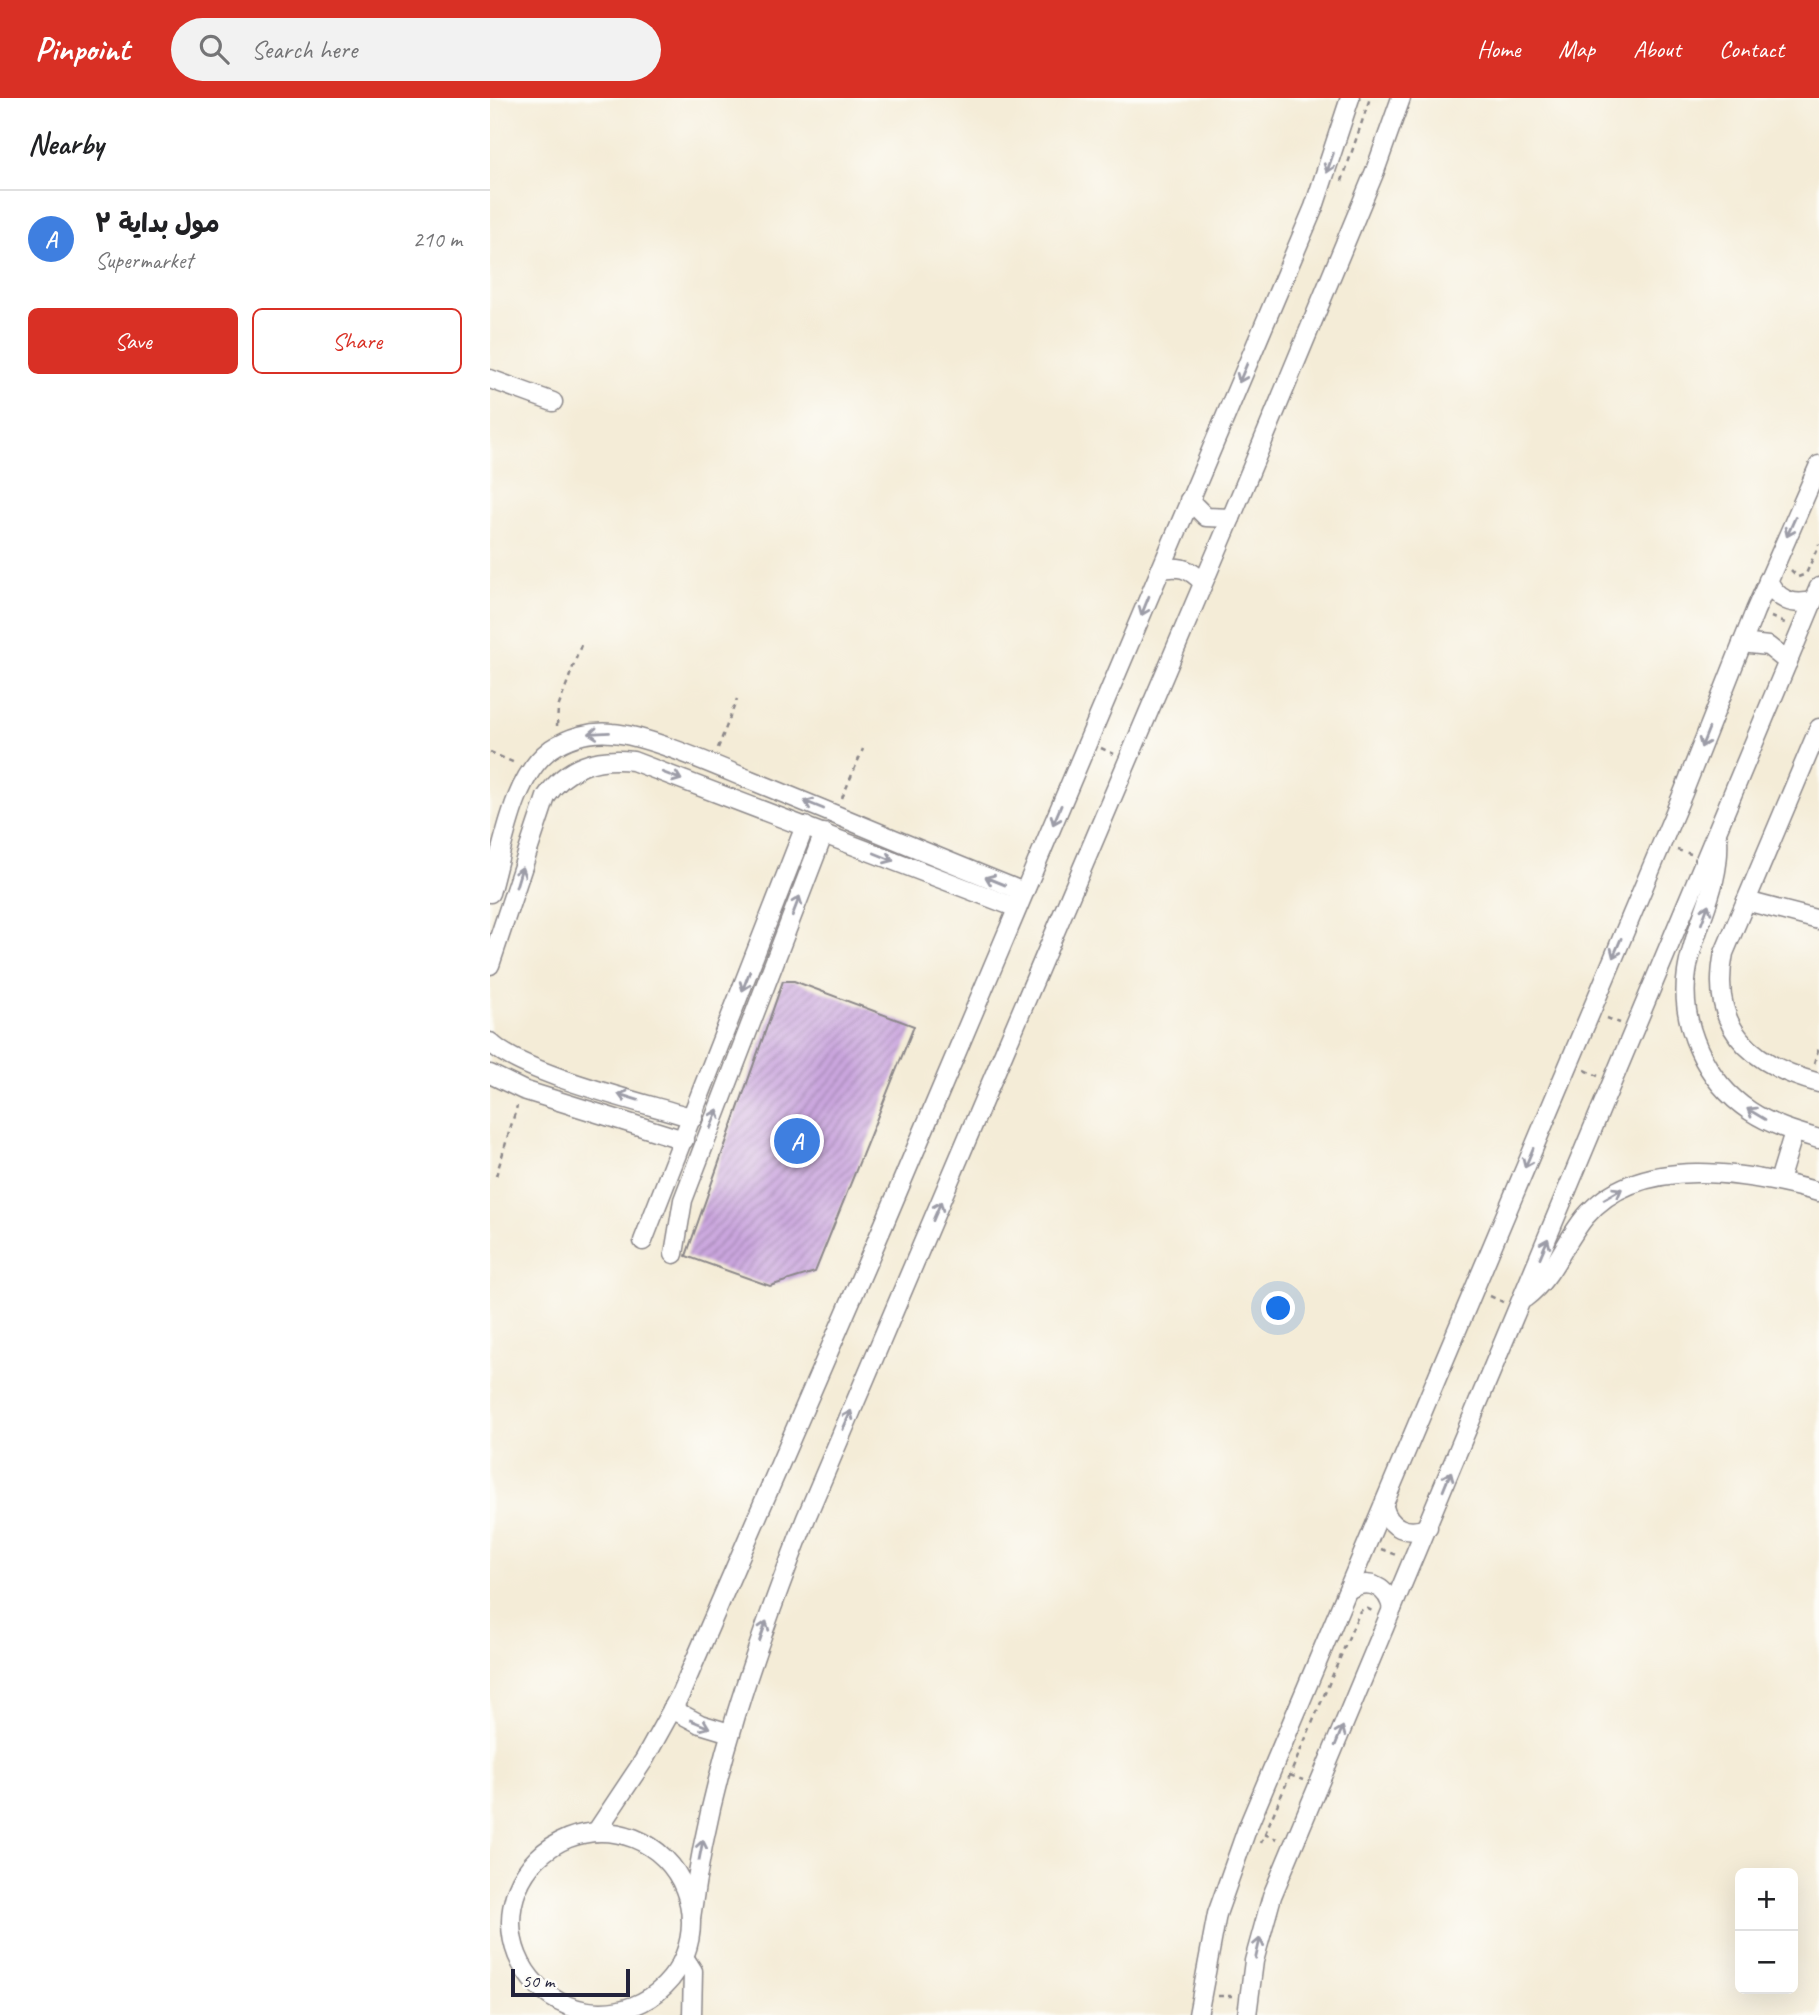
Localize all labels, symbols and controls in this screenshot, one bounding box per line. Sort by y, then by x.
search box [171,18,661,81]
text: Pinpoint [35,28,129,70]
icon: search [195,30,233,68]
text: Search here [251,33,357,66]
text: Home [1477,34,1520,64]
text: Map [1558,34,1595,64]
text: About [1633,34,1681,64]
text: Contact [1719,34,1784,64]
text: Nearby [28,125,104,163]
one-way arrow [1323,152,1335,174]
text: مول بداية ۲ [95,207,220,240]
text: A [45,225,57,254]
text: 210 m [413,225,462,254]
text: Supermarket [95,246,193,275]
button: Save [28,308,238,374]
button: Share [252,308,462,374]
one-way arrow [1236,362,1249,384]
one-way arrow [1784,516,1797,538]
one-way arrow [1138,594,1151,616]
one-way arrow [1697,726,1710,748]
one-way arrow [588,727,611,740]
one-way arrow [660,771,682,783]
one-way arrow [803,798,825,811]
one-way arrow [1050,804,1063,825]
one-way arrow [873,852,895,865]
one-way arrow [513,867,526,889]
one-way arrow [985,873,1007,886]
one-way arrow [791,896,804,918]
one-way arrow [1699,904,1712,926]
one-way arrow [1610,937,1623,958]
one-way arrow [738,970,751,992]
one-way arrow [617,1090,639,1103]
one-way arrow [1746,1107,1766,1121]
one-way arrow [709,1108,722,1130]
pin: A [774,1115,820,1167]
one-way arrow [1522,1146,1535,1168]
one-way arrow [1602,1187,1622,1201]
one-way arrow [932,1201,945,1223]
one-way arrow [1538,1238,1551,1260]
your location [1261,1291,1295,1325]
one-way arrow [841,1410,854,1431]
one-way arrow [1441,1471,1454,1492]
one-way arrow [757,1621,770,1643]
one-way arrow [689,1718,710,1731]
one-way arrow [1334,1725,1347,1747]
one-way arrow [695,1839,709,1862]
map controls [1735,1868,1798,1994]
button: + [1735,1868,1798,1931]
button: − [1735,1931,1798,1994]
one-way arrow [1251,1937,1265,1960]
scale bar [511,1966,630,1998]
text: 50 m [522,1969,554,1993]

